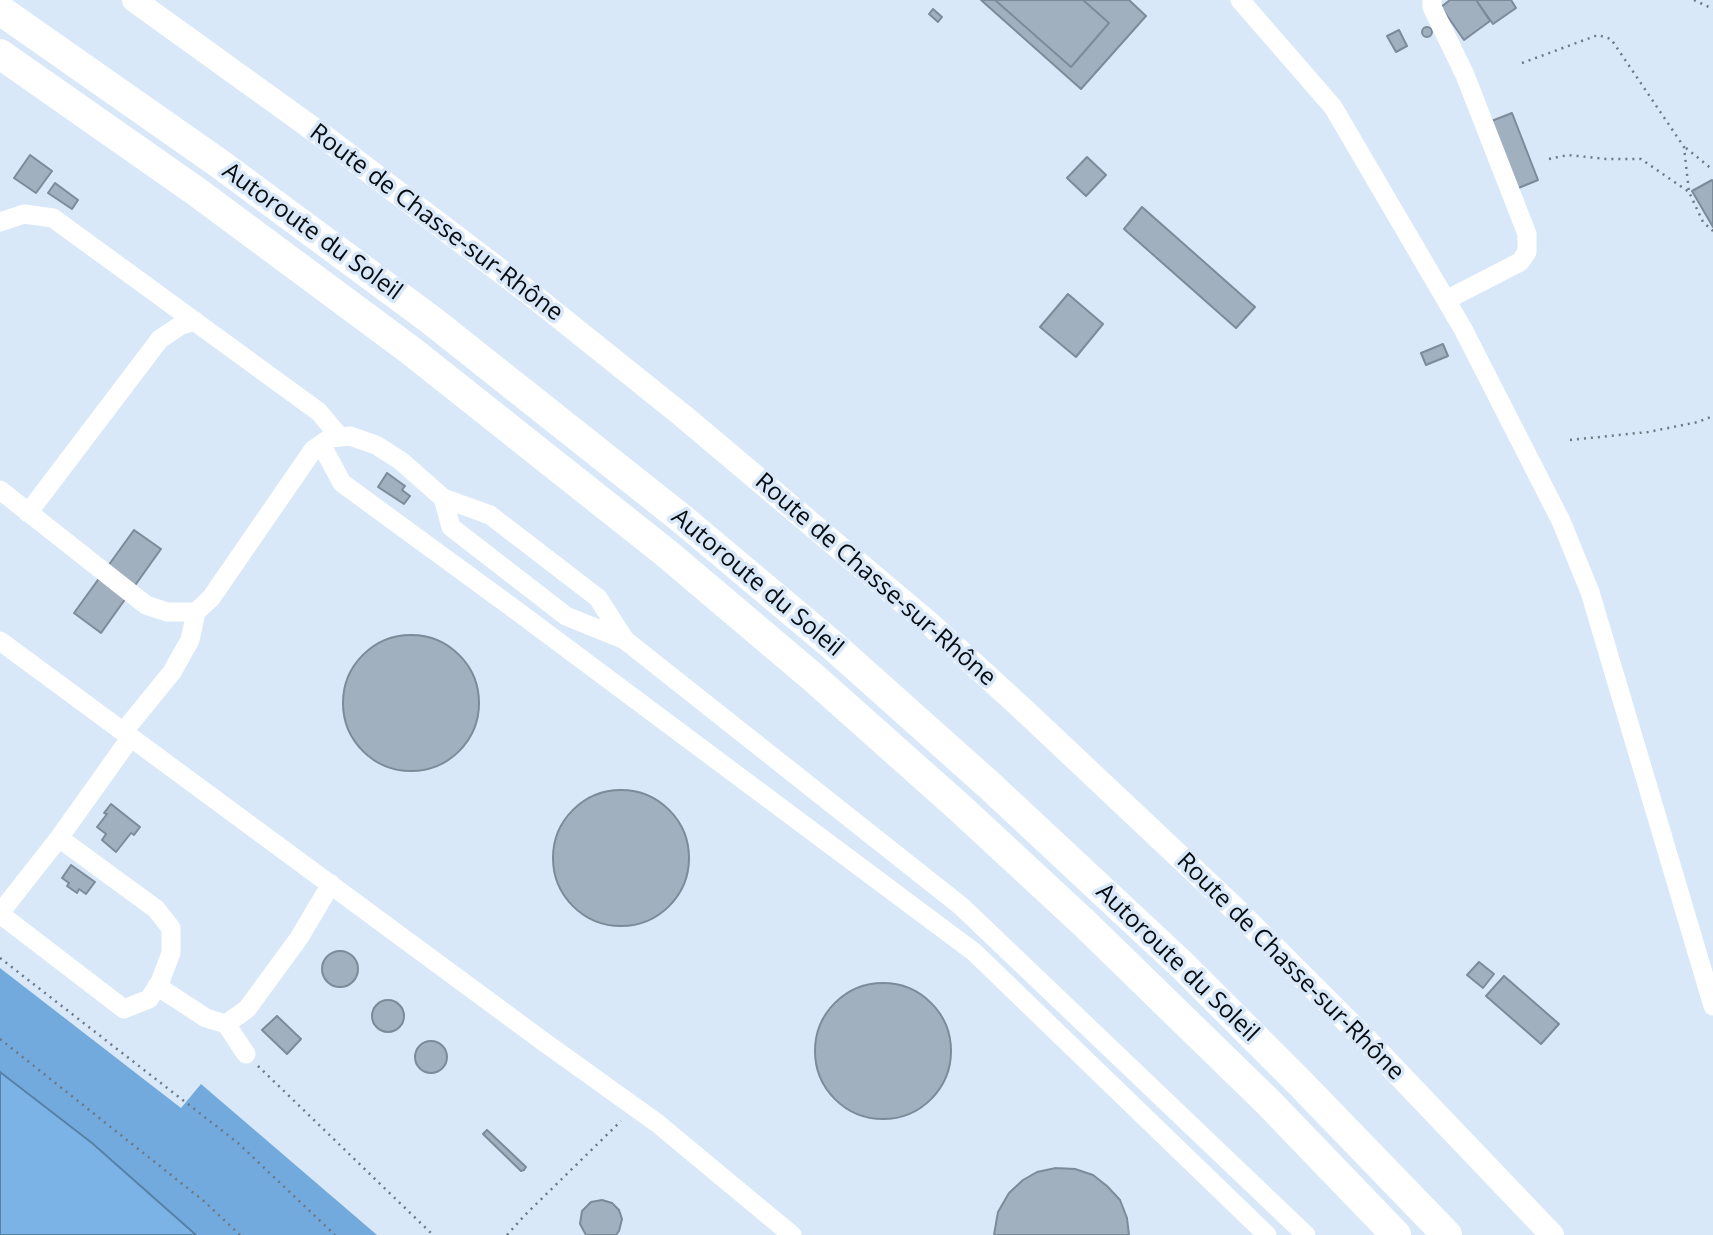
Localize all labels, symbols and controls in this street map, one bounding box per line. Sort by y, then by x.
street label: Route de Chasse-sur-Rhône [304,118,568,328]
street label: Autoroute du Soleil [217,157,407,307]
street label: Route de Chasse-sur-Rhône [749,468,1001,692]
street label: Autoroute du Soleil [665,503,849,663]
street label: Route de Chasse-sur-Rhône [1170,847,1410,1087]
street label: Autoroute du Soleil [1090,878,1264,1048]

